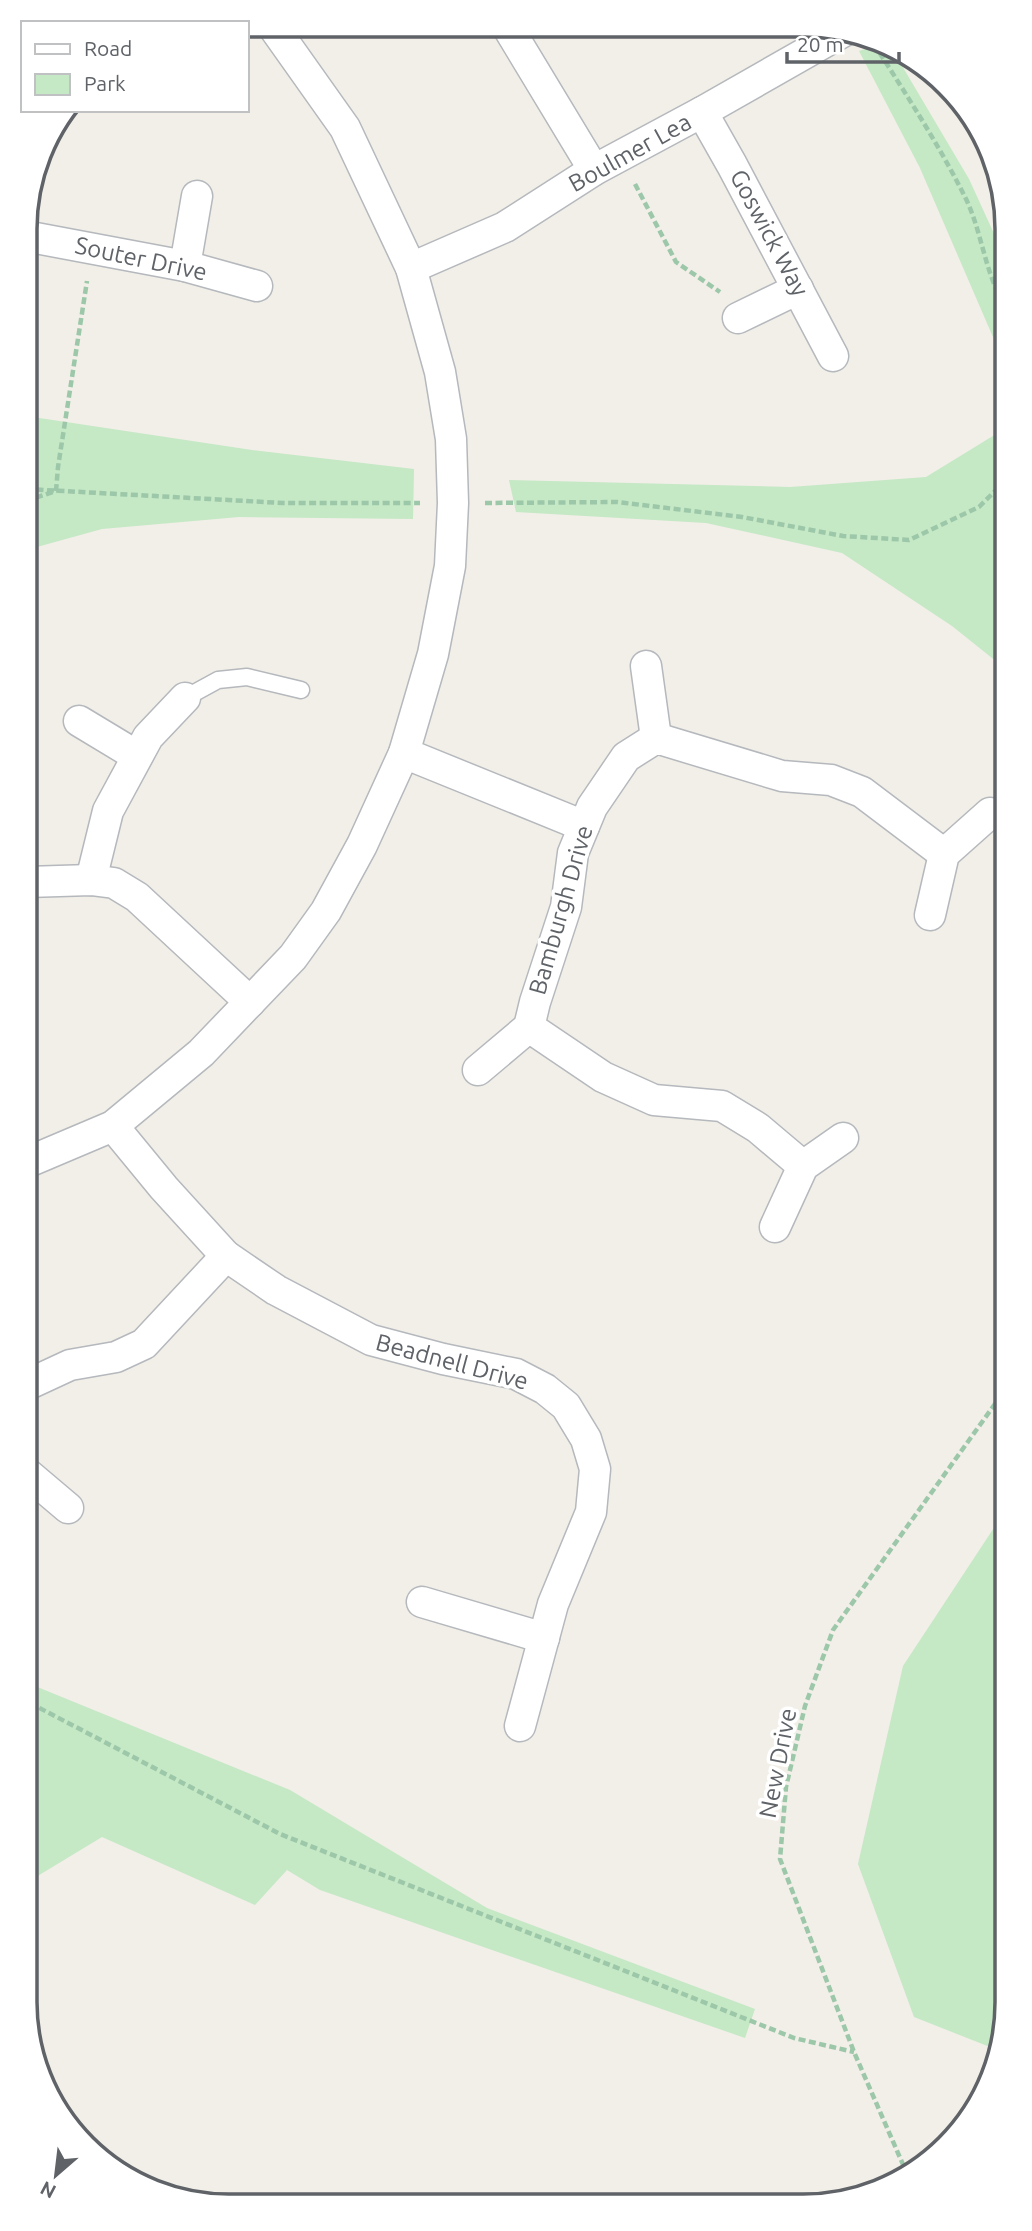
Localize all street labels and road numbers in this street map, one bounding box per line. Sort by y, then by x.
street label: Boulmer Lea [564,108,696,197]
street label: Goswick Way [725,165,814,301]
street label: Souter Drive [73,231,210,286]
street label: Bamburgh Drive [523,822,598,998]
street label: Beadnell Drive [373,1328,531,1395]
street label: New Drive [754,1706,801,1820]

